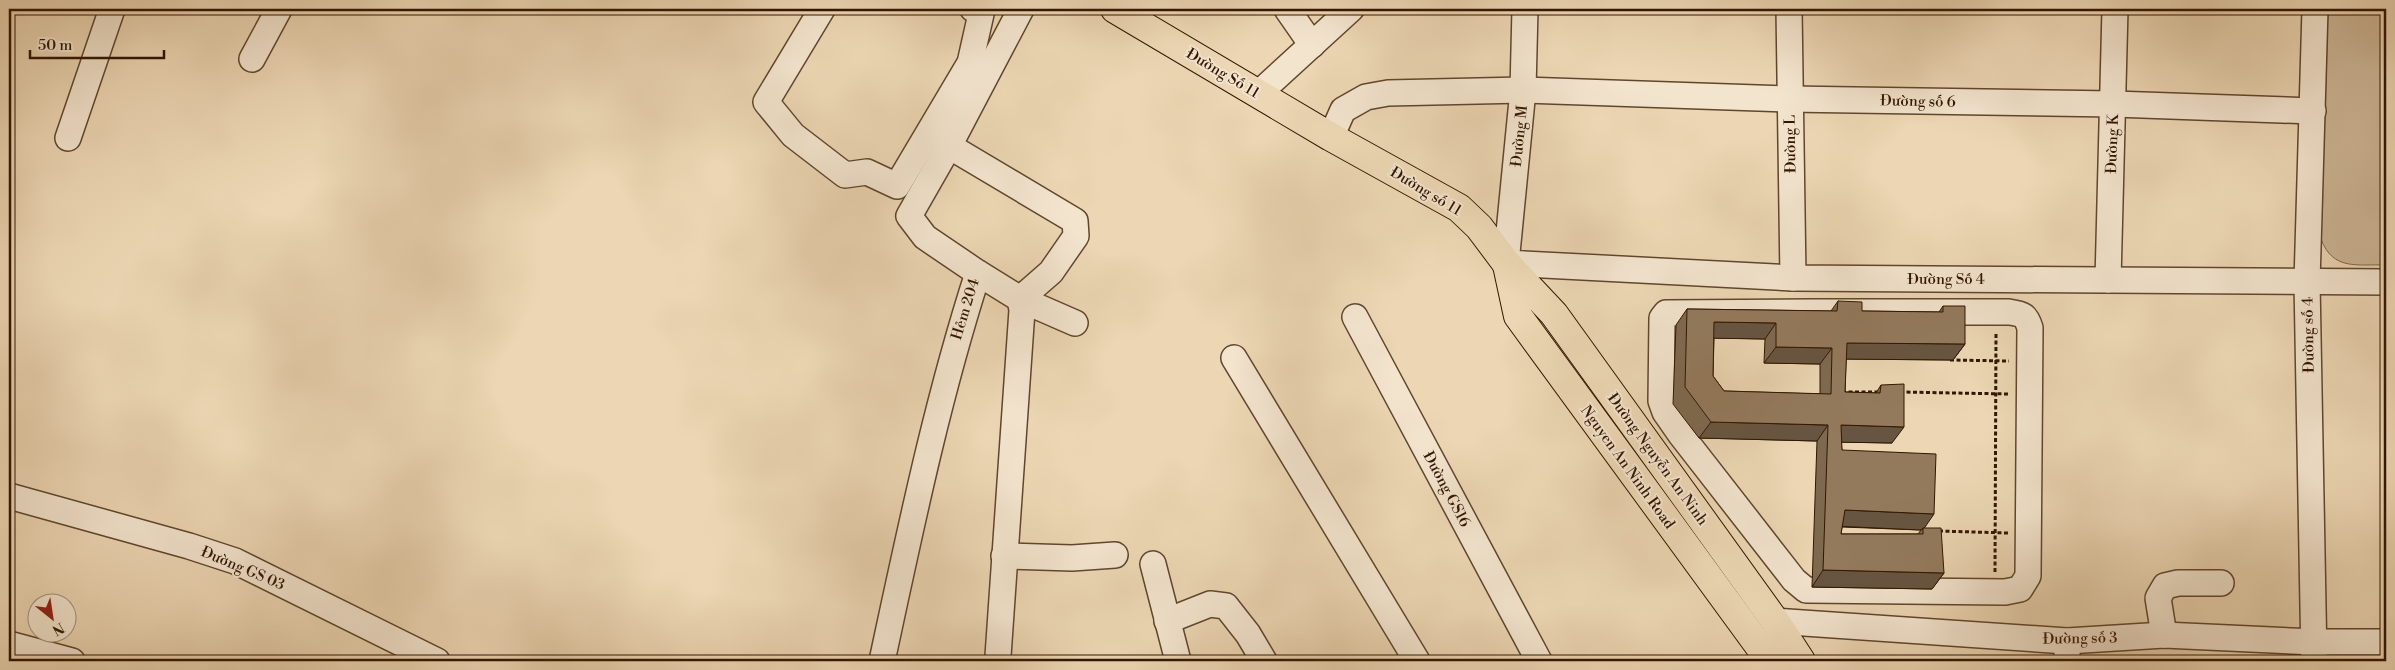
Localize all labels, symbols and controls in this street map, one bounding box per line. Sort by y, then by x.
scale bar [30,28,164,60]
text: 50 m [38,36,72,55]
street label: Đường Số 11 [1183,44,1263,103]
street label: Đường số 6 [1880,91,1956,112]
street label: Đường M [1507,104,1532,168]
street label: Đường K [2102,113,2123,174]
street label: Đường L [1780,115,1801,173]
street label: Đường số 11 [1387,163,1465,220]
street label: Đường Số 4 [1907,270,1985,289]
street label: Hẻm 204 [947,276,984,342]
street label: Đường số 4 [2298,297,2319,373]
street label: Đường Nguyễn An Ninh [1603,389,1712,529]
street label: Nguyen An Ninh Road [1576,402,1679,533]
street label: Đường GS16 [1419,448,1474,530]
street label: Đường GS 03 [198,542,288,595]
north arrow [28,592,78,642]
text: N [49,618,67,639]
street label: Đường số 3 [2042,628,2118,649]

